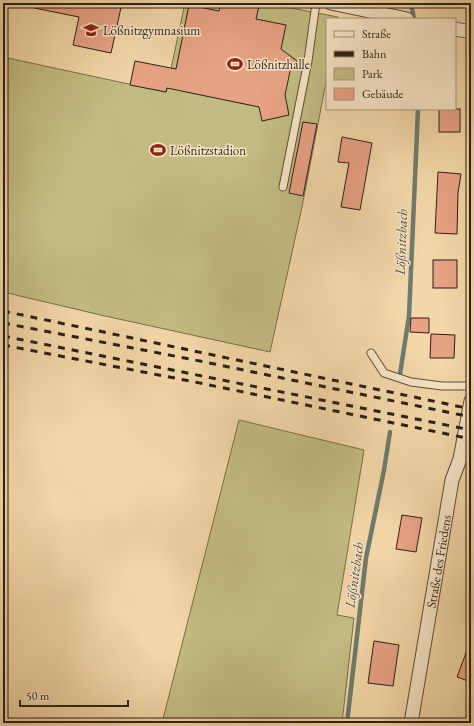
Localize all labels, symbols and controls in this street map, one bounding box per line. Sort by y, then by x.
legend [326,18,456,110]
school or university icon: Lößnitzgymnasium [82,21,100,39]
place label: Lößnitzgymnasium [103,22,200,39]
text: Straße [362,26,391,42]
text: Bahn [362,46,387,62]
sports icon: Lößnitzhalle [226,55,244,73]
place label: Lößnitzhalle [247,56,310,73]
text: Park [362,66,383,82]
text: Gebäude [362,86,404,102]
sports icon: Lößnitzstadion [149,141,167,159]
place label: Lößnitzstadion [170,142,246,159]
water label: Lößnitzbach [391,208,411,276]
street label: Straße des Friedens [422,513,455,609]
water label: Lößnitzbach [340,541,368,610]
scale bar [20,682,128,708]
text: 50 m [26,688,50,704]

